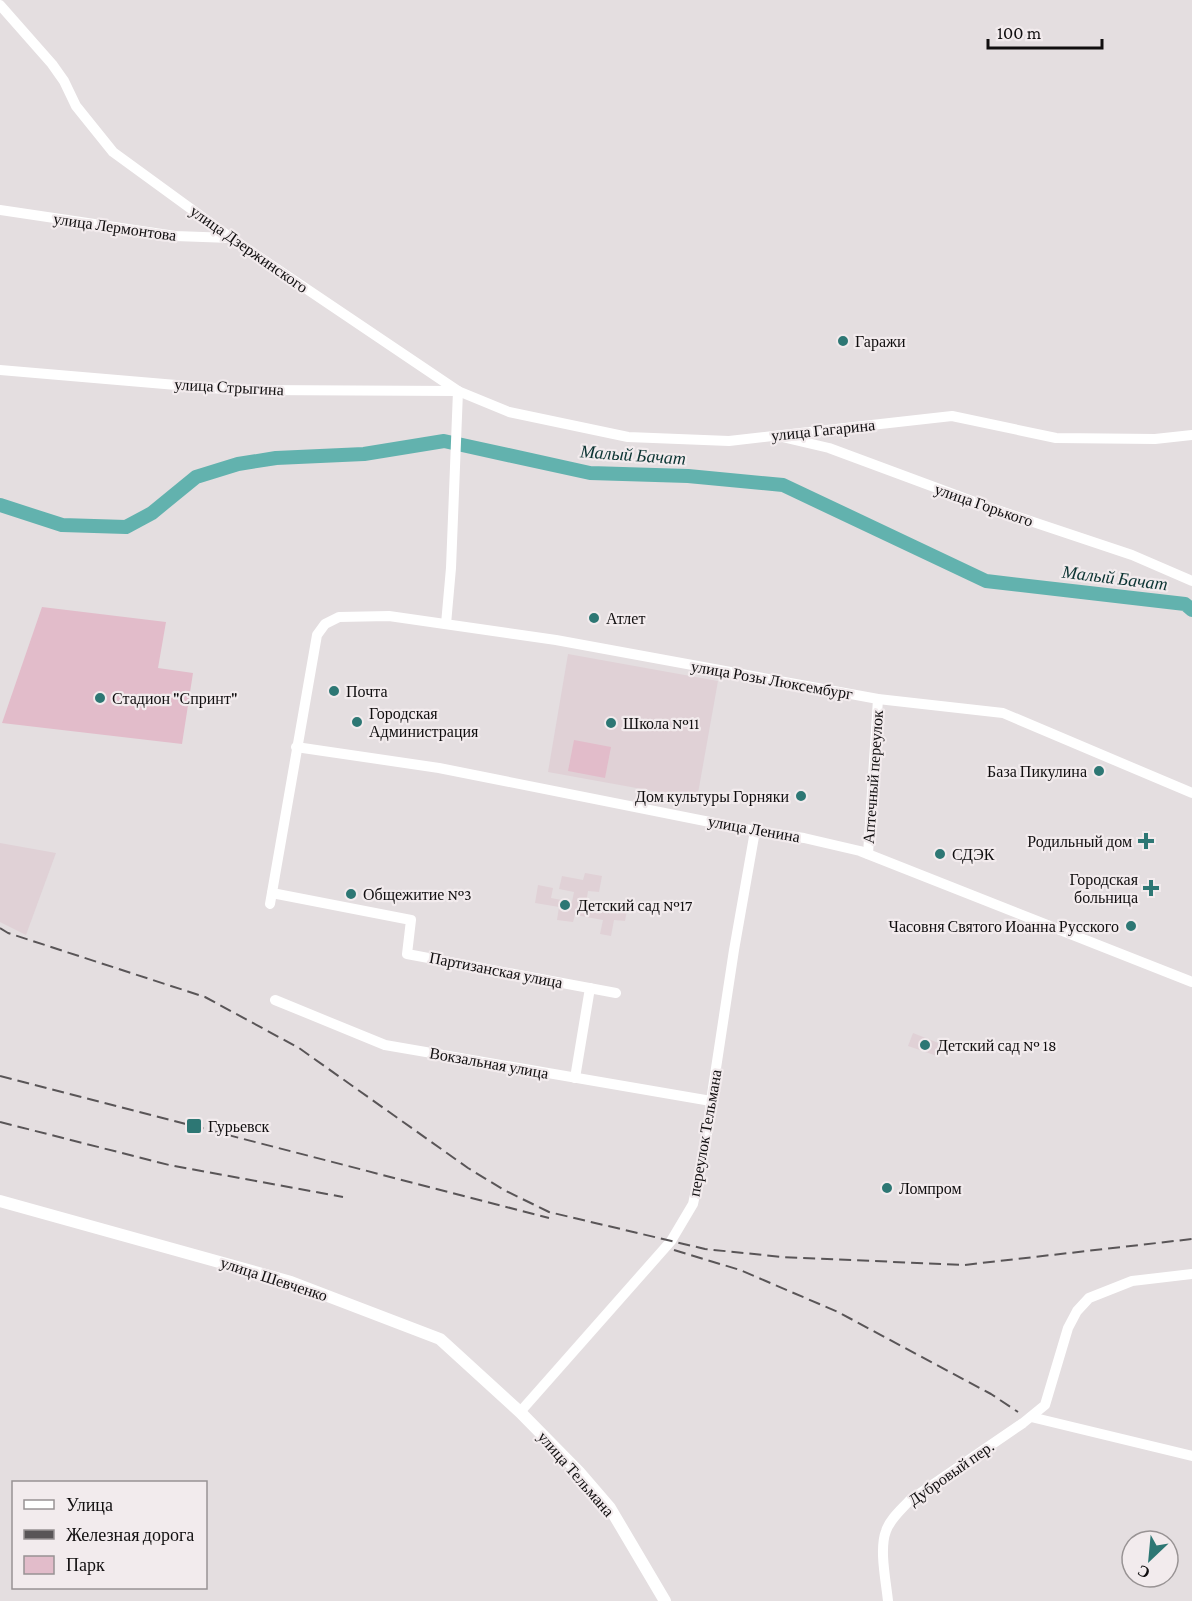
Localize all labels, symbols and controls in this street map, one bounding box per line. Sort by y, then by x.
scale bar [988,12,1102,50]
text: 100 m [997,23,1042,43]
street label: улица Дзержинского [186,202,311,297]
street label: улица Лермонтова [52,210,178,245]
place label: Гаражи [855,333,906,351]
marker: Гаражи [836,334,850,348]
street label: улица Стрыгина [174,376,284,399]
street label: улица Гагарина [770,416,876,445]
water label: Малый Бачат [578,441,687,469]
street label: улица Горького [932,480,1035,531]
water label: Малый Бачат [1060,561,1169,594]
place label: Атлет [606,610,645,627]
marker: Атлет [587,611,601,625]
street label: улица Розы Люксембург [690,657,855,704]
place label: Почта [346,683,387,700]
marker: Почта [327,684,341,698]
place label: Стадион "Спринт" [112,690,237,708]
marker: Стадион "Спринт" [93,691,107,705]
place label: Городская Администрация [369,705,479,741]
street label: Аптечный переулок [860,709,887,845]
marker: Городская Администрация [350,715,364,729]
place label: Школа №11 [623,715,699,732]
marker: Школа №11 [604,716,618,730]
place label: База Пикулина [987,763,1087,781]
marker: База Пикулина [1092,764,1106,778]
place label: Дом культуры Горняки [635,788,789,806]
marker: Дом культуры Горняки [794,789,808,803]
street label: улица Ленина [706,813,801,846]
marker: Родильный дом [1137,832,1155,850]
place label: Родильный дом [1027,833,1132,851]
place label: СДЭК [952,846,995,864]
marker: СДЭК [933,847,947,861]
place label: Городская больница [1069,871,1139,907]
marker: Городская больница [1142,879,1160,897]
place label: Общежитие №3 [363,886,472,904]
marker: Общежитие №3 [344,887,358,901]
place label: Детский сад №17 [577,897,693,915]
marker: Детский сад №17 [558,898,572,912]
place label: Часовня Святого Иоанна Русского [888,918,1119,936]
marker: Часовня Святого Иоанна Русского [1124,919,1138,933]
street label: Партизанская улица [428,949,564,992]
place label: Детский сад № 18 [937,1037,1057,1055]
marker: Детский сад № 18 [918,1038,932,1052]
street label: Вокзальная улица [428,1044,550,1083]
street label: переулок Тельмана [685,1068,726,1198]
marker: Гурьевск [185,1117,203,1135]
place label: Гурьевск [208,1118,270,1136]
place label: Ломпром [899,1180,962,1198]
marker: Ломпром [880,1181,894,1195]
street label: улица Шевченко [218,1254,330,1305]
street label: улица Тельмана [534,1428,617,1521]
street label: Дубровый пер. [905,1437,997,1509]
legend [12,1481,207,1589]
text: Улица [66,1495,113,1515]
text: Железная дорога [66,1525,194,1545]
north arrow [1120,1529,1180,1589]
text: Парк [66,1555,105,1575]
text: С [1135,1562,1153,1582]

